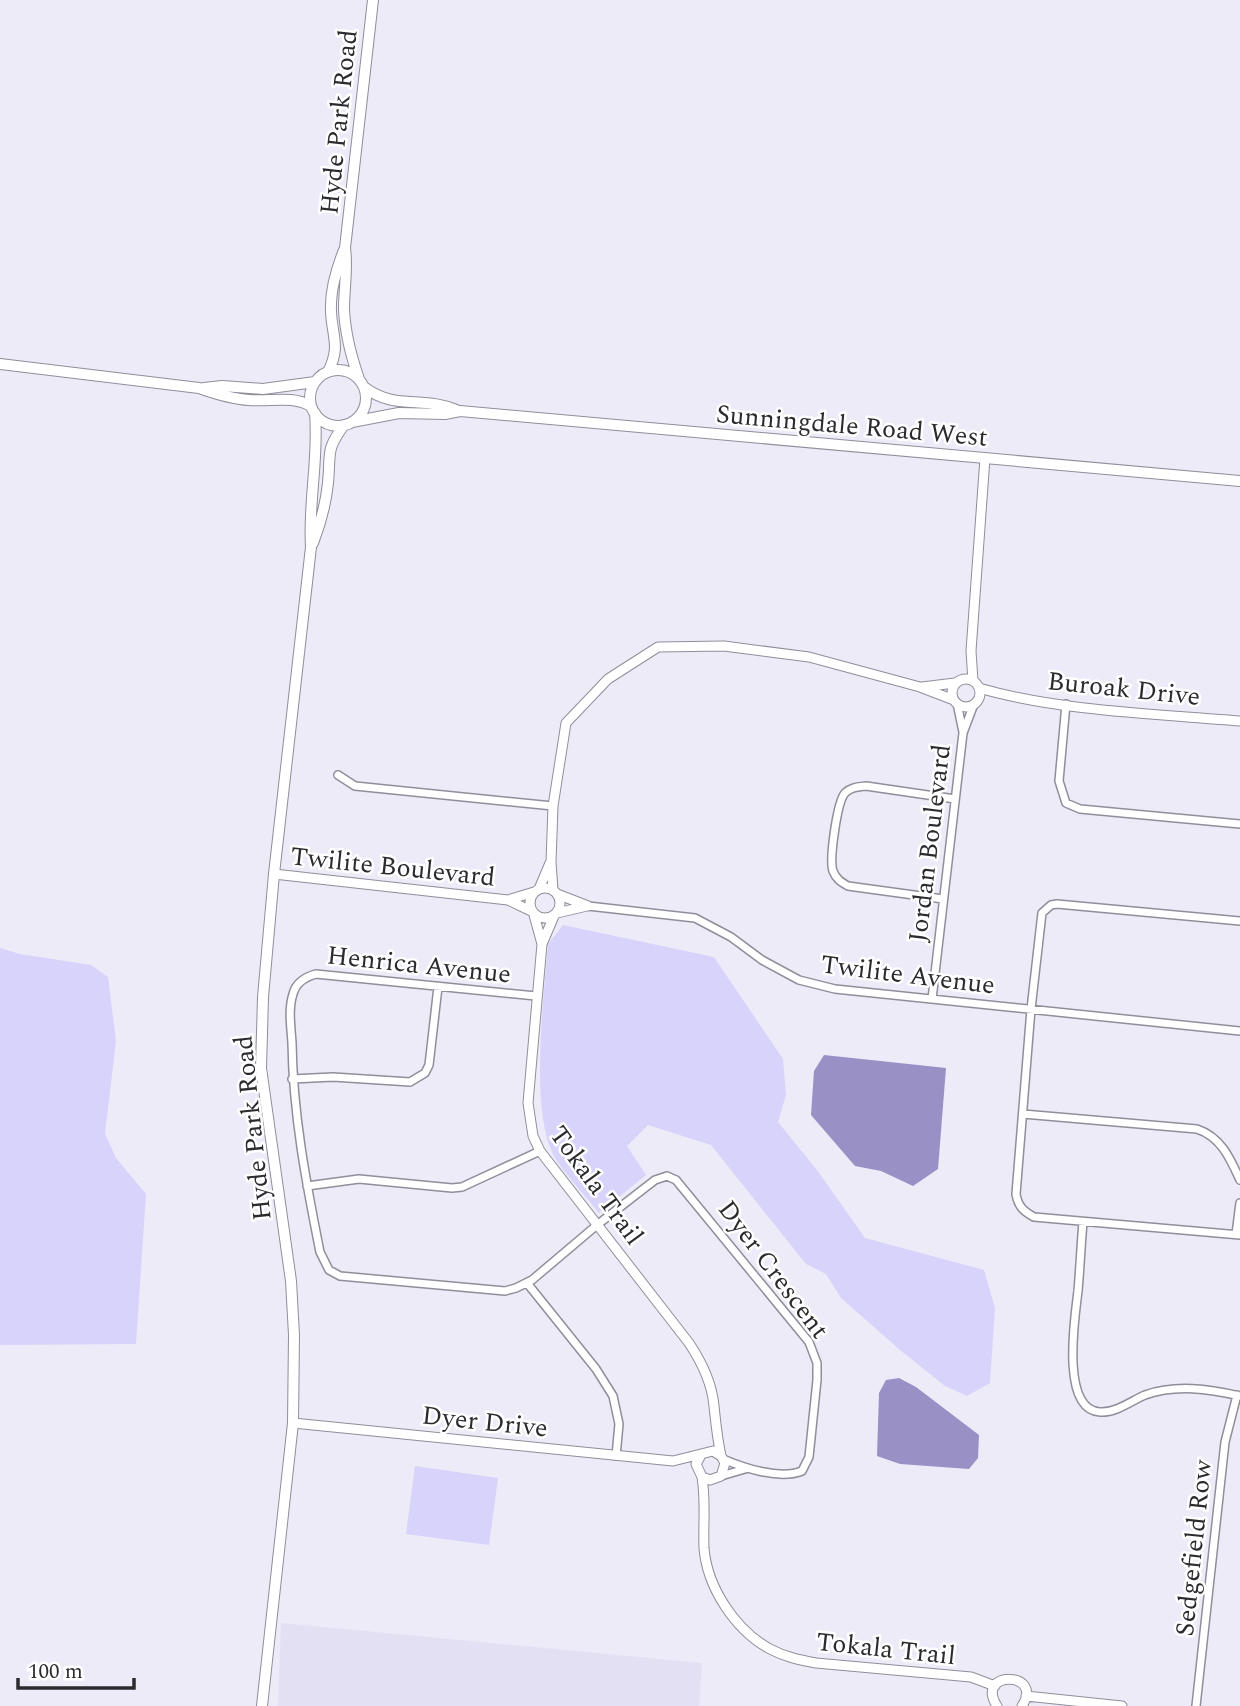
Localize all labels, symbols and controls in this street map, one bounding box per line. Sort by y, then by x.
street label: Hyde Park Road [309,28,369,217]
street label: Sunningdale Road West [715,394,989,458]
street label: Buroak Drive [1045,661,1202,717]
street label: Jordan Boulevard [898,742,962,944]
street label: Twilite Boulevard [289,836,497,898]
street label: Henrica Avenue [325,935,513,995]
street label: Twilite Avenue [819,944,997,1006]
street label: Hyde Park Road [223,1033,283,1222]
street label: Tokala Trail [539,1117,653,1254]
street label: Dyer Crescent [708,1192,839,1348]
street label: Dyer Drive [420,1396,550,1448]
street label: Sedgefield Row [1165,1457,1223,1638]
street label: Tokala Trail [814,1622,957,1676]
scale bar [18,1646,133,1690]
text: 100 m [28,1656,83,1688]

